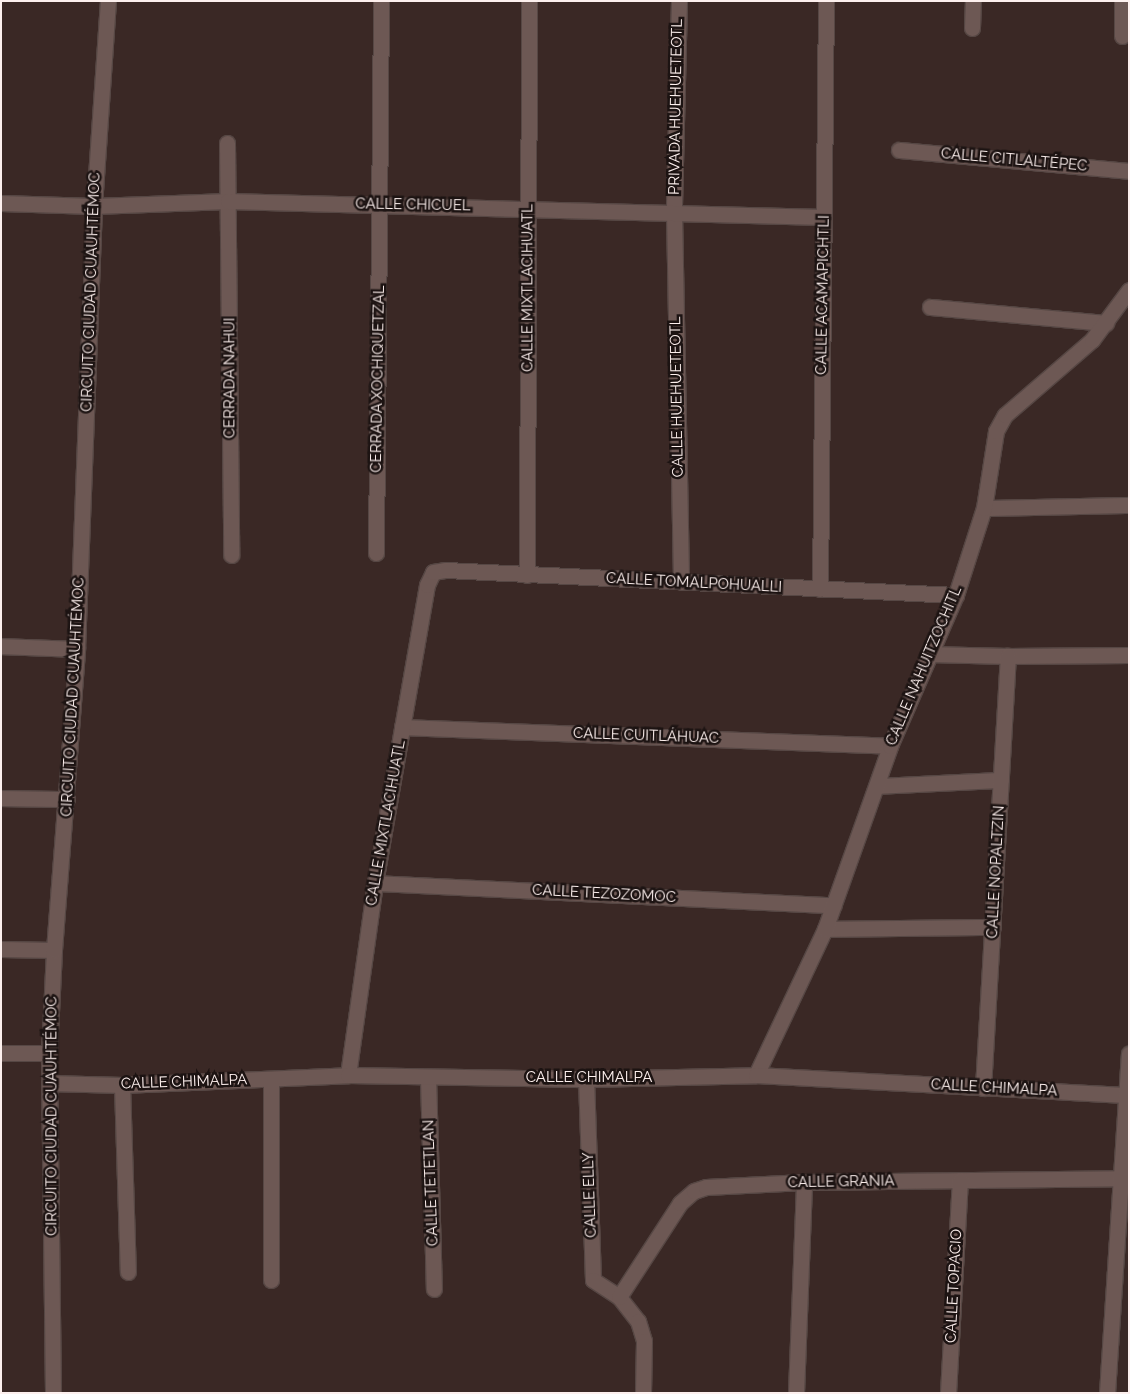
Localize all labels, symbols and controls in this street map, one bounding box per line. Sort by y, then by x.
street label: PRIVADA HUEHUETEOTL [665,19,687,195]
street label: CALLE CITLALTÉPEC [940,145,1088,175]
street label: CIRCUITO CIUDAD CUAUHTÉMOC [78,172,104,412]
street label: CALLE CHICUEL [355,195,471,215]
street label: CALLE MIXTLACIHUATL [519,204,537,372]
street label: CALLE ACAMAPICHTLI [813,215,833,375]
street label: CERRADA XOCHIQUETZAL [367,285,389,473]
street label: CERRADA NAHUI [221,317,239,439]
street label: CALLE HUEHUETEOTL [667,317,687,477]
street label: CALLE TOMALPOHUALLI [605,569,783,597]
street label: CIRCUITO CIUDAD CUAUHTÉMOC [58,577,88,817]
street label: CALLE NAHUITZOCHITL [882,584,966,748]
street label: CALLE CUITLÁHUAC [573,724,719,748]
street label: CALLE MIXTLACIHUATL [363,739,409,907]
street label: CALLE NOPALTZIN [984,805,1008,939]
street label: CALLE TEZOZOMOC [531,881,677,907]
street label: CIRCUITO CIUDAD CUAUHTÉMOC [43,996,61,1236]
street label: CALLE CHIMALPA [526,1069,652,1087]
street label: CALLE CHIMALPA [120,1071,248,1093]
street label: CALLE CHIMALPA [930,1076,1058,1100]
street label: CALLE TETETLAN [420,1119,442,1247]
street label: CALLE ELLY [580,1152,600,1238]
street label: CALLE GRANIA [787,1172,895,1192]
street label: CALLE TOPACIO [942,1228,966,1344]

